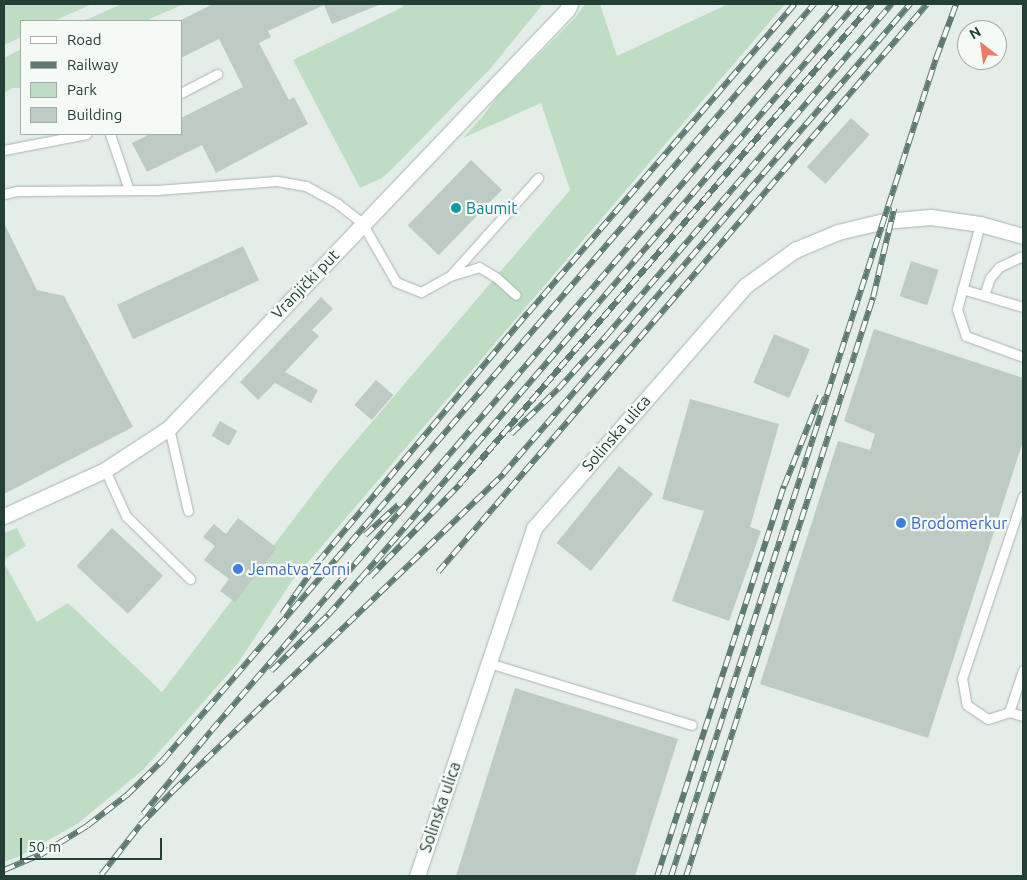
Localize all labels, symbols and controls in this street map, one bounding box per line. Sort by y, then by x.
legend [20,20,182,135]
north arrow [957,20,1007,70]
text: N [966,23,984,42]
text: Road [67,31,102,48]
text: Railway [67,56,118,73]
text: Park [67,81,97,98]
text: Building [67,106,122,123]
place label: Baumit [466,198,518,218]
marker: Baumit [450,202,462,214]
street label: Vranjički put [267,245,343,323]
street label: Solinska ulica [578,391,654,475]
place label: Brodomerkur [911,513,1007,533]
marker: Brodomerkur [895,517,907,529]
place label: Jematva Zorni [248,559,350,579]
marker: Jematva Zorni [232,563,244,575]
street label: Solinska ulica [416,759,464,855]
scale bar [22,828,165,860]
text: 50 m [28,838,61,855]

